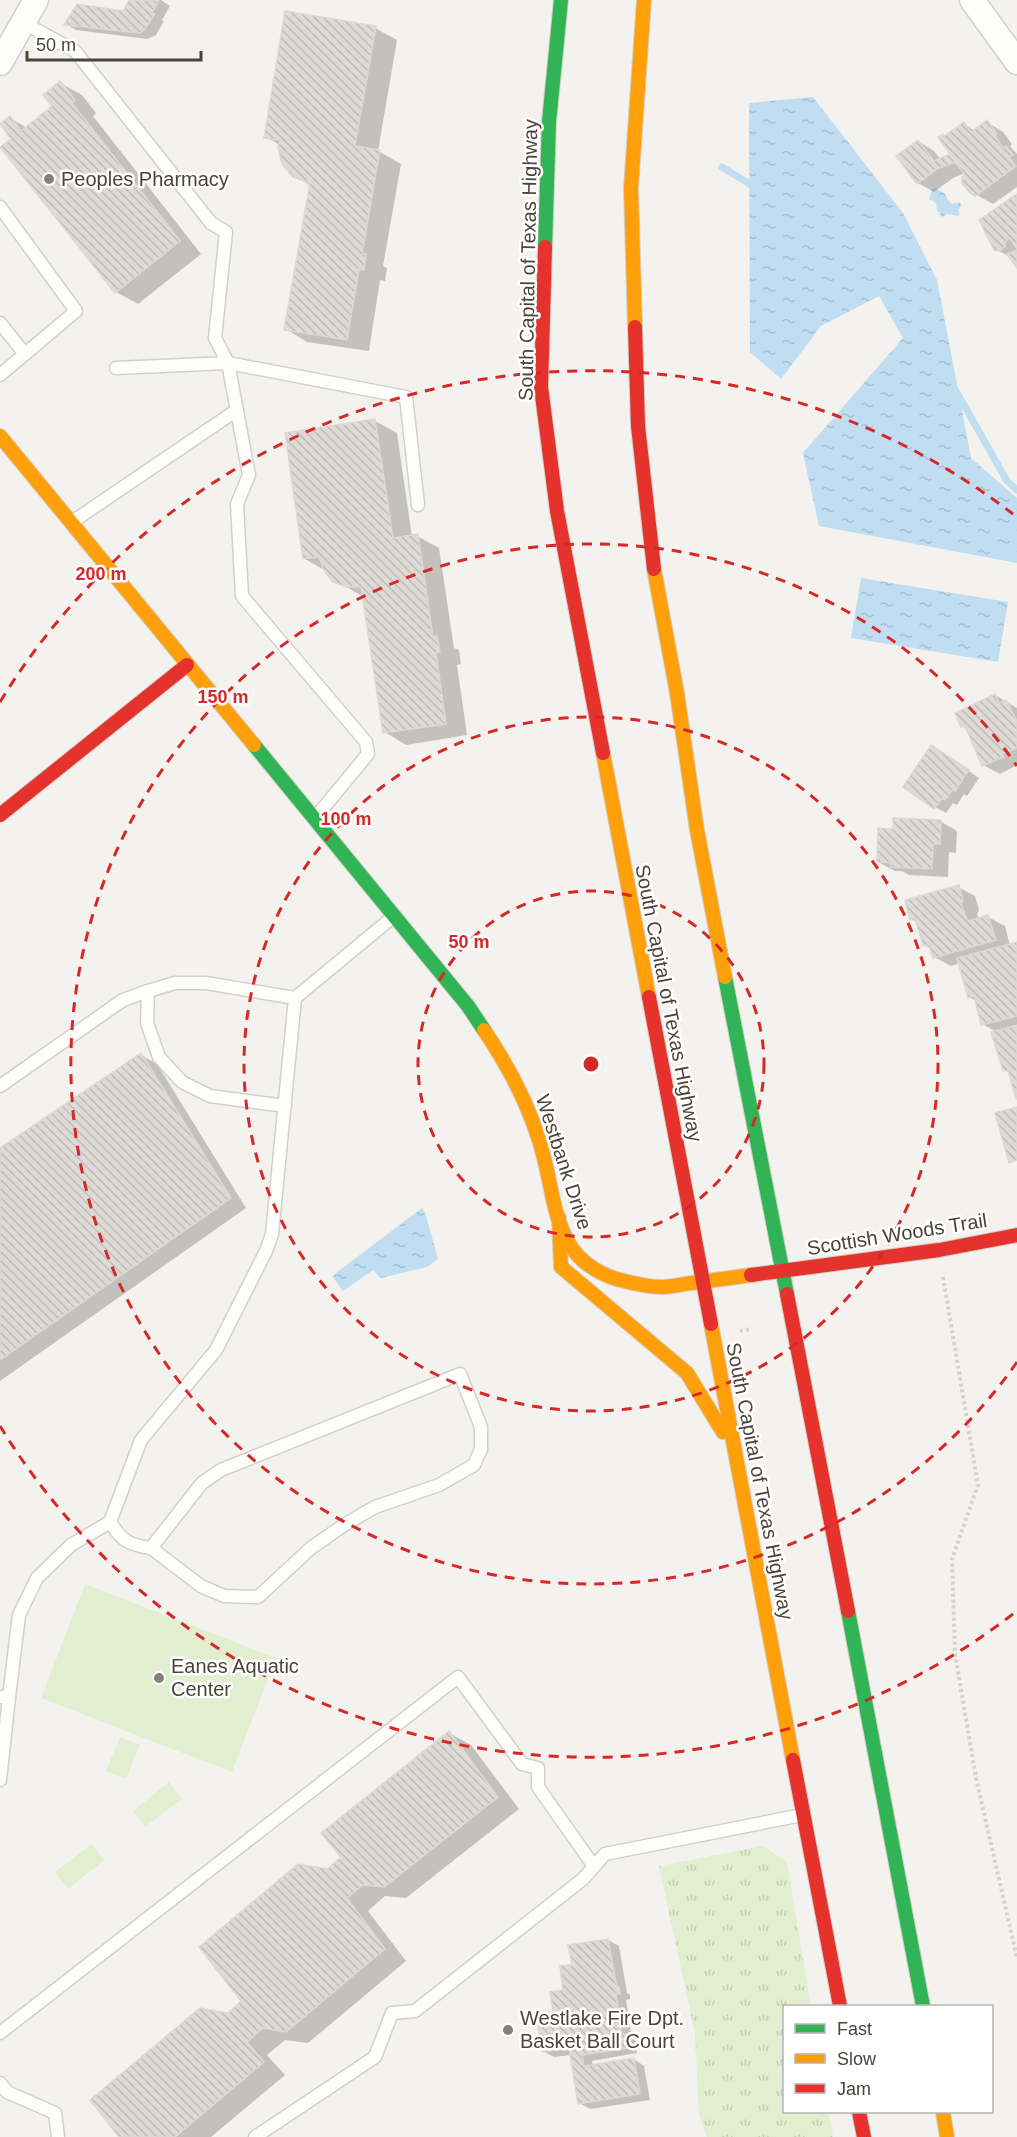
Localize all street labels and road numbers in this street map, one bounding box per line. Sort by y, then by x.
street label: South Capital of Texas Highway [515,119,541,401]
street label: South Capital of Texas Highway [631,862,707,1144]
street label: Westbank Drive [532,1092,596,1232]
street label: Scottish Woods Trail [805,1209,989,1259]
street label: South Capital of Texas Highway [722,1340,798,1622]

